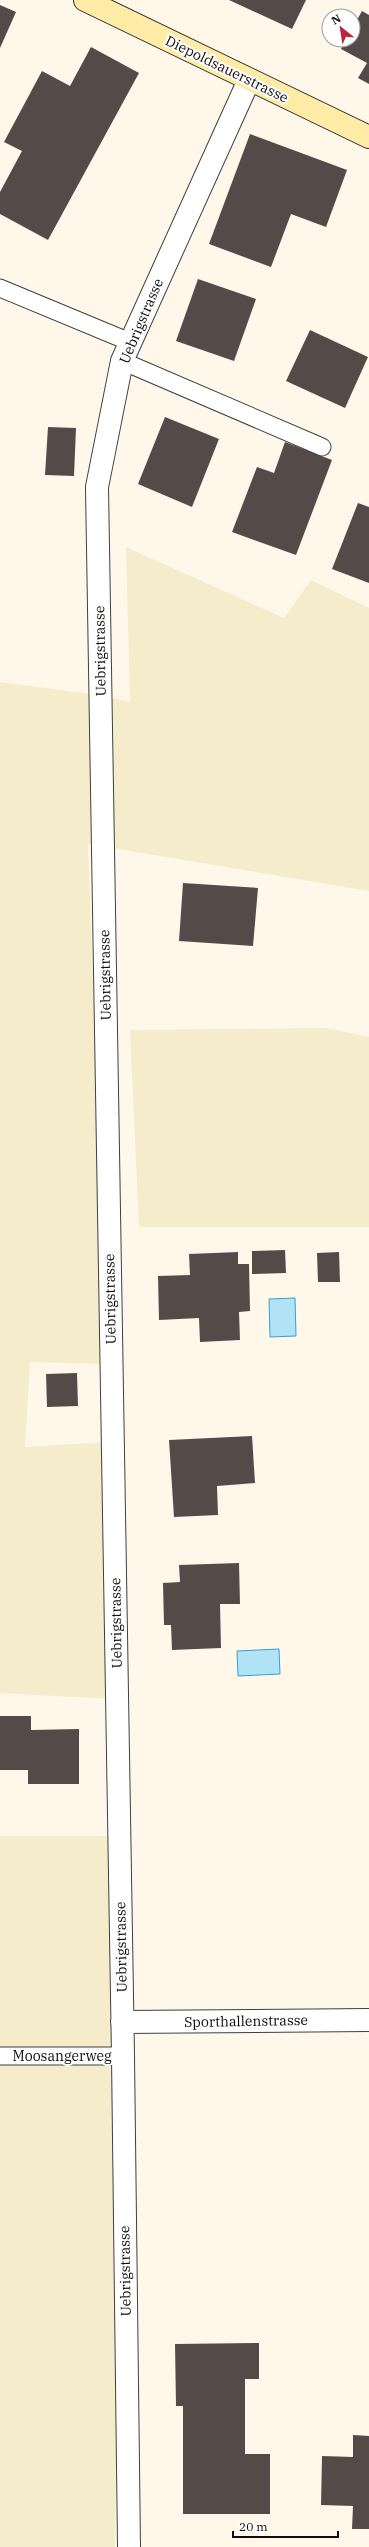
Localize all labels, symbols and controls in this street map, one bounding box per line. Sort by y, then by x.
north arrow [321,8,361,48]
text: N [329,11,344,28]
street label: Diepoldsauerstrasse [163,31,291,107]
street label: Uebrigstrasse [115,276,167,366]
street label: Uebrigstrasse [90,605,110,697]
street label: Uebrigstrasse [95,929,115,1021]
street label: Uebrigstrasse [100,1253,120,1345]
street label: Uebrigstrasse [106,1577,126,1669]
street label: Uebrigstrasse [111,1901,131,1993]
street label: Sporthallenstrasse [184,2011,308,2031]
street label: Moosangerweg [12,2047,112,2065]
street label: Uebrigstrasse [115,2225,135,2317]
scale bar [233,2513,338,2539]
text: 20 m [239,2519,268,2534]

